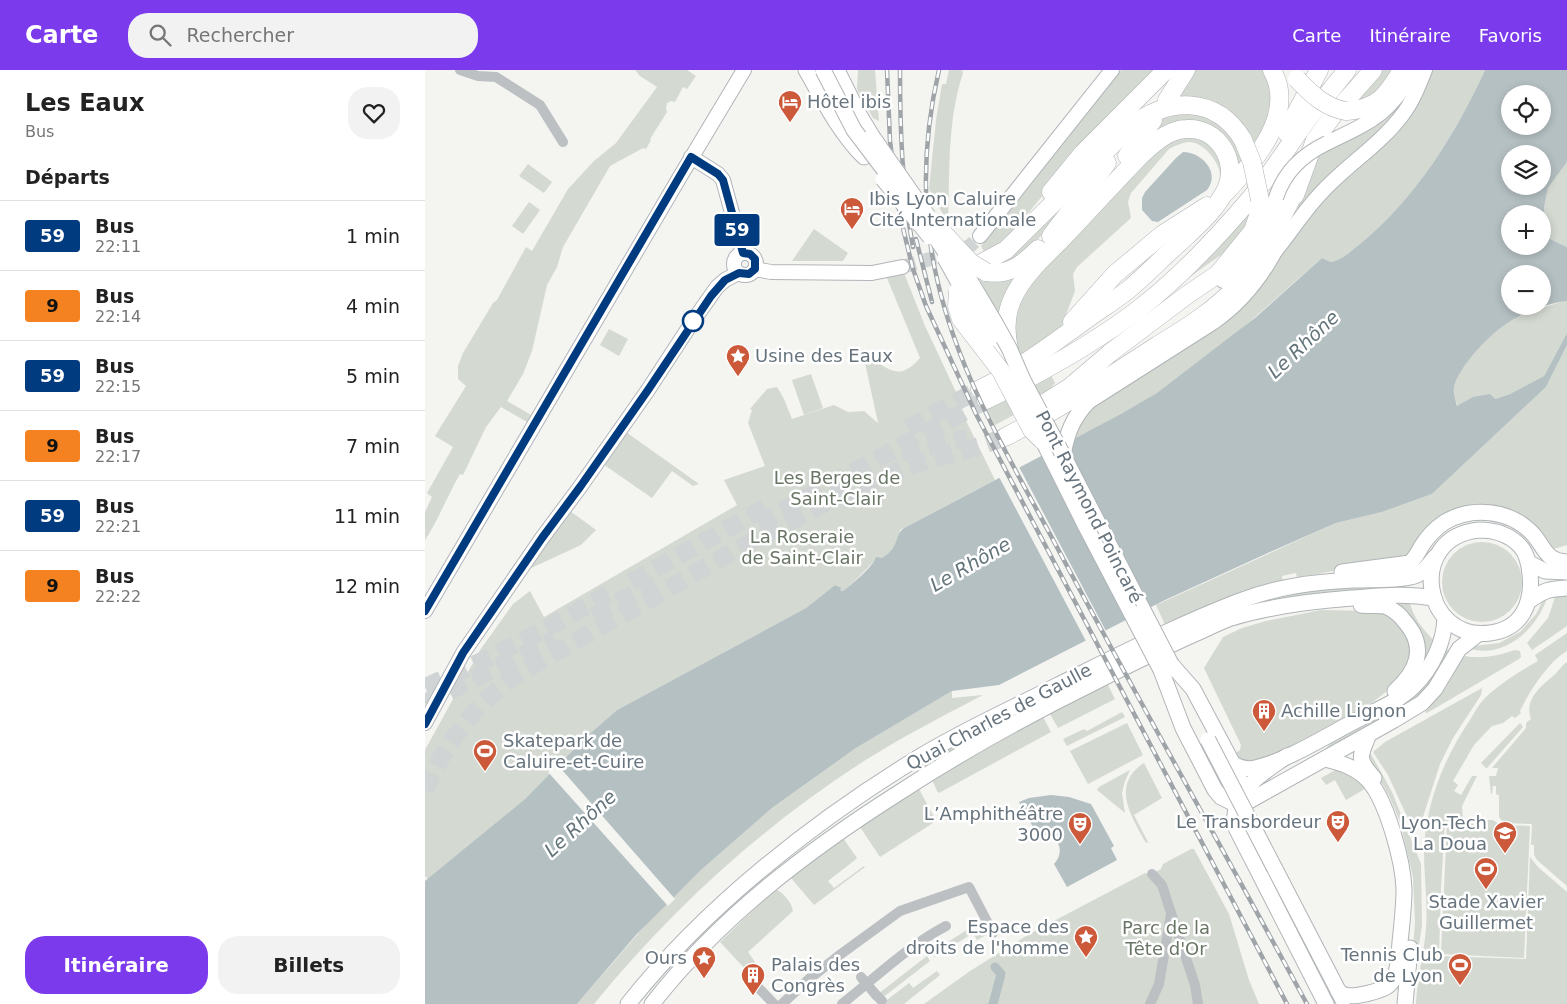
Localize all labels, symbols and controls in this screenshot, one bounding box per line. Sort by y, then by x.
search box [128,13,478,58]
text: Carte [25,21,98,49]
icon: search [146,21,174,49]
text: Rechercher [186,24,294,46]
text: Carte [1292,25,1341,46]
text: Itinéraire [1369,25,1451,46]
text: Favoris [1479,25,1542,46]
map controls [1501,85,1551,315]
button: locate [1501,85,1551,135]
button: heart [348,87,400,139]
text: Les Eaux [25,89,144,117]
hotel icon: Hôtel ibis [777,89,803,123]
place label: Hôtel ibis [807,91,891,112]
text: Bus [25,122,54,141]
button: layers [1501,145,1551,195]
text: Départs [25,166,110,188]
place label: Ibis Lyon Caluire Cité Internationale [869,188,1036,230]
hotel icon: Ibis Lyon Caluire Cité Internationale [839,196,865,230]
button: + [1501,205,1551,255]
line badge: 59 [715,214,759,246]
text: Bus [95,215,134,237]
text: 59 [724,219,750,240]
text: 59 [40,225,65,246]
text: 1 min [346,225,400,247]
text: 22:11 [95,237,141,256]
button: − [1501,265,1551,315]
text: Bus [95,285,134,307]
text: 9 [46,295,59,316]
text: 4 min [346,295,400,317]
water label: Le Rhône [1263,306,1343,382]
text: 22:14 [95,307,141,326]
unlabelled marker [682,310,704,332]
place icon: Usine des Eaux [725,343,751,377]
place label: Usine des Eaux [755,345,893,366]
text: Bus [95,355,134,377]
text: 59 [40,365,65,386]
text: 5 min [346,365,400,387]
text: 22:15 [95,377,141,396]
street label: Pont Raymond Poincaré [1032,407,1147,606]
text: Bus [95,425,134,447]
text: 9 [46,435,59,456]
text: 7 min [346,435,400,457]
text: 22:17 [95,447,141,466]
park label: Les Berges de Saint-Clair [774,467,900,509]
text: Bus [95,495,134,517]
text: 59 [40,505,65,526]
text: 11 min [334,505,400,527]
text: 22:21 [95,517,141,536]
park label: La Roseraie de Saint-Clair [741,526,863,568]
water label: Le Rhône [926,532,1014,596]
text: Bus [95,565,134,587]
text: 9 [46,575,59,596]
text: 12 min [334,575,400,597]
text: 22:22 [95,587,141,606]
street label: Quai Charles de Gaulle [903,659,1095,774]
building icon: Achille Lignon [1251,698,1277,732]
place label: Achille Lignon [1281,700,1406,721]
place label: Skatepark de Caluire-et-Cuire [503,730,644,772]
sports icon: Skatepark de Caluire-et-Cuire [472,738,498,772]
water label: Le Rhône [540,785,620,861]
place label: L’Amphithéâtre 3000 [924,803,1063,845]
theatre icon: Le Transbordeur [1325,809,1351,843]
theatre icon: L’Amphithéâtre 3000 [1067,811,1093,845]
place label: Le Transbordeur [1176,811,1322,832]
place label: Lyon-Tech La Doua [1400,812,1487,854]
school or university icon: Lyon-Tech La Doua [1492,820,1518,854]
sports icon: Stade Xavier Guillermet [1473,856,1499,890]
place label: Stade Xavier Guillermet [1428,891,1544,933]
place label: Espace des droits de l'homme [906,916,1069,958]
park label: Parc de la Tête d'Or [1122,917,1210,959]
place icon: Espace des droits de l'homme [1073,924,1099,958]
button: Itinéraire [25,936,208,994]
button: Billets [218,936,400,994]
place label: Tennis Club de Lyon [1340,944,1443,986]
place icon: Ours [691,945,717,979]
place label: Ours [645,947,687,968]
sports icon: Tennis Club de Lyon [1447,952,1473,986]
place label: Palais des Congrès [771,954,860,996]
building icon: Palais des Congrès [740,962,766,996]

